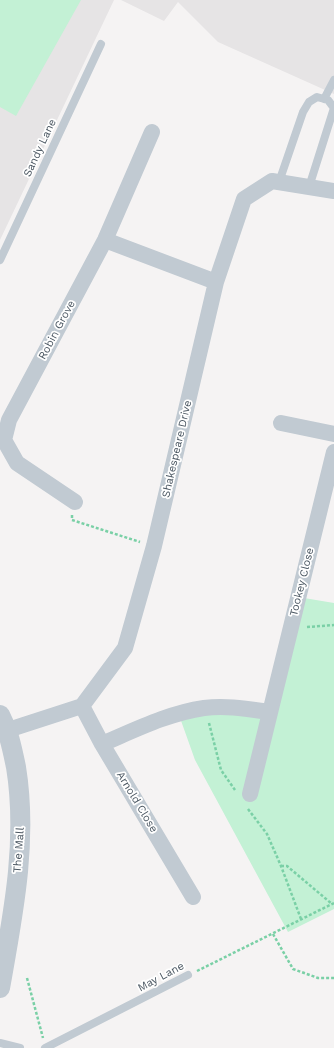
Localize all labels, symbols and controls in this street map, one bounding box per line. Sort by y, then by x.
street label: Sandy Lane [21,117,59,179]
street label: Robin Grove [36,298,78,362]
street label: Shakespeare Drive [159,399,195,499]
street label: Tookey Close [287,547,317,617]
street label: Arnold Close [114,769,160,835]
street label: The Mall [11,827,27,873]
street label: May Lane [136,959,186,995]

